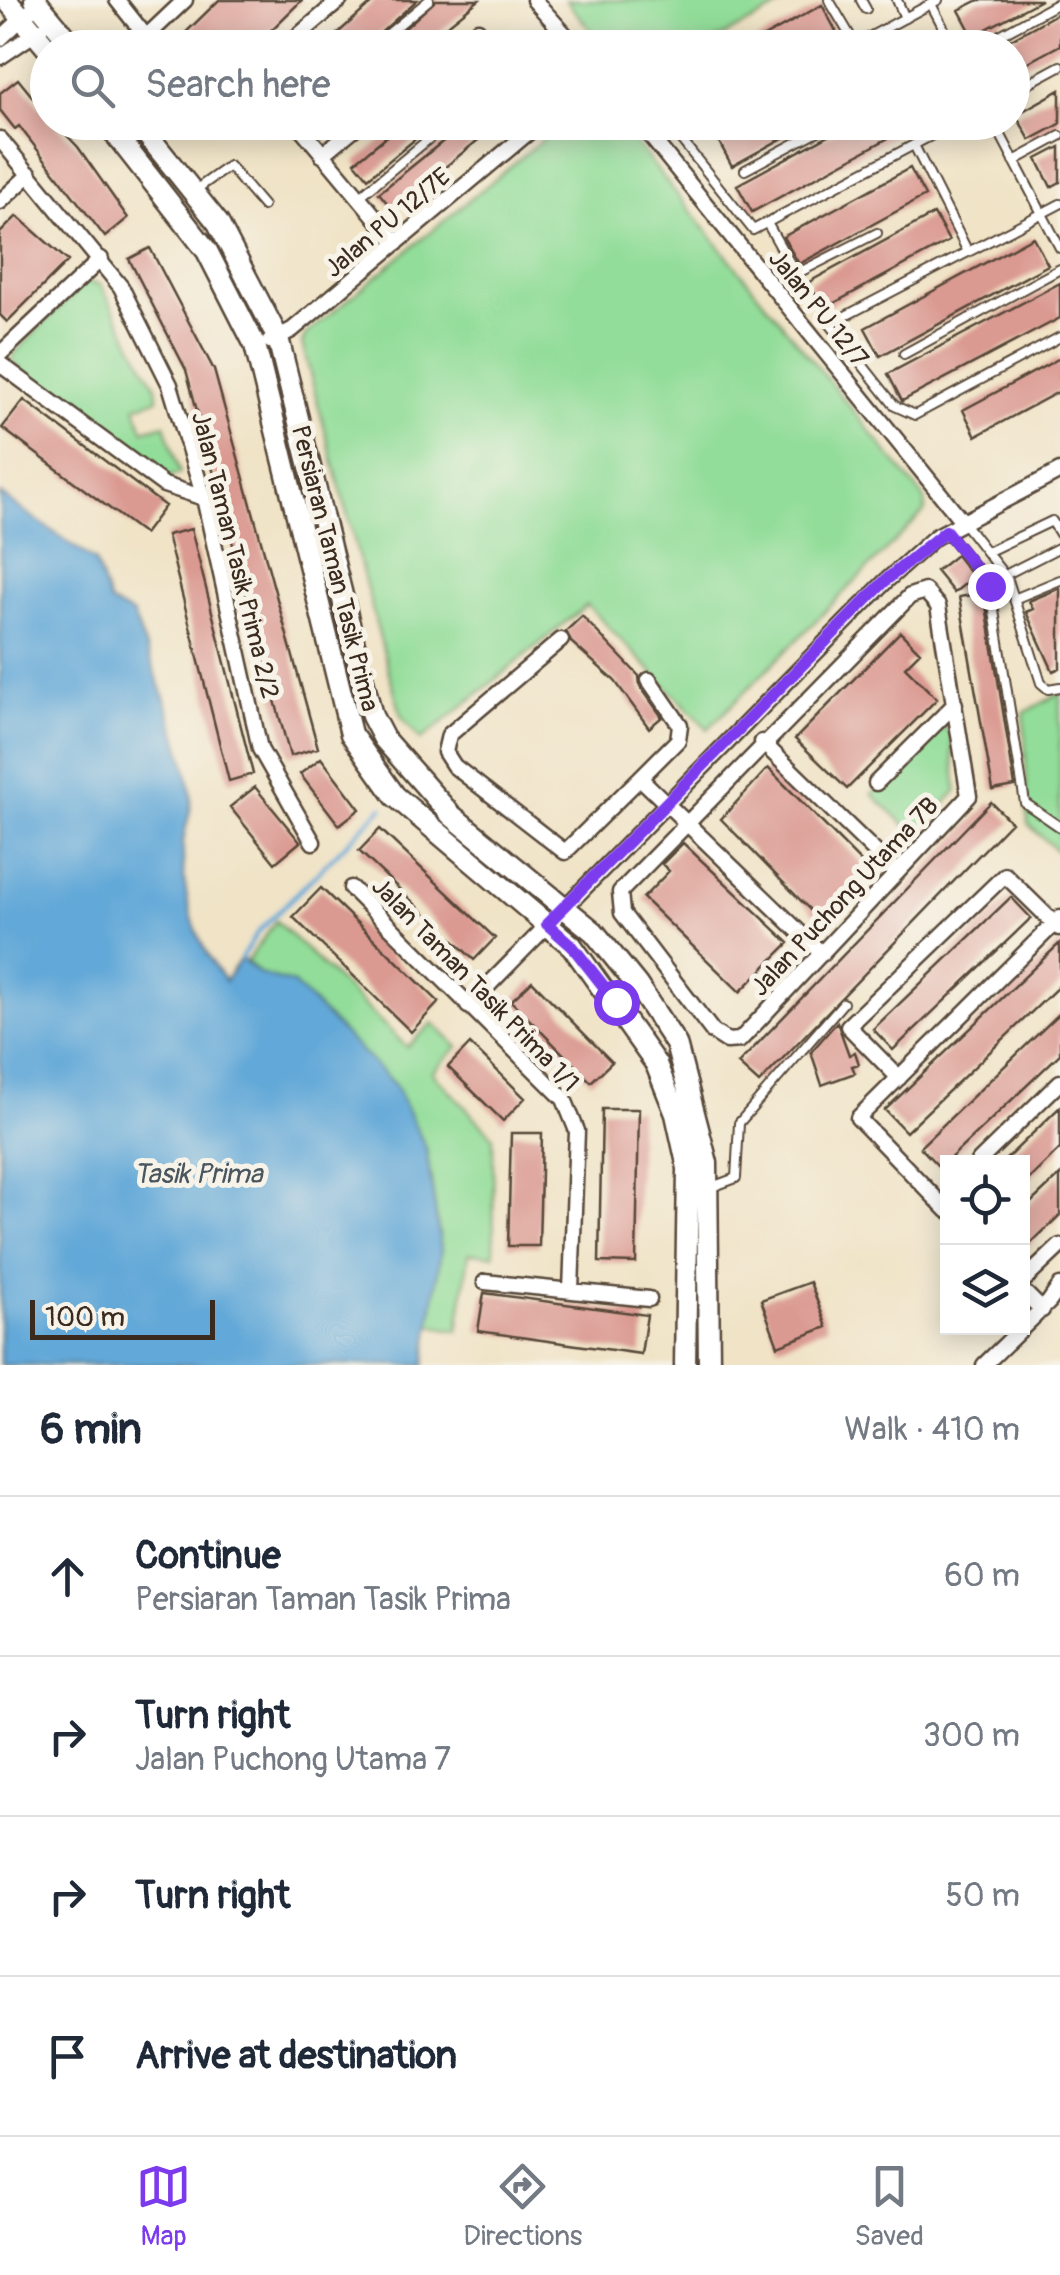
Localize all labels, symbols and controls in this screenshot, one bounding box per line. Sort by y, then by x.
search box [30,30,1030,140]
icon: search [65,58,120,113]
text: Search here [145,61,331,109]
street label: Jalan PU 12/7E [319,162,457,285]
street label: Jalan PU 12/7 [761,244,874,374]
street label: Jalan Taman Tasik Prima 2/2 [184,409,285,702]
street label: Persiaran Taman Tasik Prima [284,422,385,715]
route end [968,564,1014,610]
street label: Jalan Puchong Utama 7B [745,791,945,1003]
street label: Jalan Taman Tasik Prima 1/1 [364,871,585,1099]
route start [594,980,640,1026]
map controls [940,1155,1030,1335]
button: locate [940,1155,1030,1245]
water label: Tasik Prima [133,1157,265,1192]
button: layers [940,1245,1030,1335]
scale bar [30,1295,215,1340]
text: 100 m [45,1300,125,1335]
text: 6 min [40,1404,142,1456]
text: Walk · 410 m [844,1410,1020,1450]
text: Continue [135,1532,281,1580]
icon: ahead [40,1549,95,1604]
text: 60 m [944,1556,1020,1596]
text: Persiaran Taman Tasik Prima [135,1580,511,1620]
text: Turn right [135,1692,290,1740]
icon: right [40,1709,95,1764]
text: 300 m [923,1716,1020,1756]
text: Jalan Puchong Utama 7 [135,1740,451,1780]
icon: right [40,1869,95,1924]
text: Turn right [135,1872,290,1920]
text: 50 m [945,1876,1020,1916]
icon: arrive [40,2029,95,2084]
text: Arrive at destination [135,2032,457,2080]
tab: Map [136,2159,191,2254]
tab: Directions [463,2159,582,2254]
tab: Saved [854,2159,924,2254]

